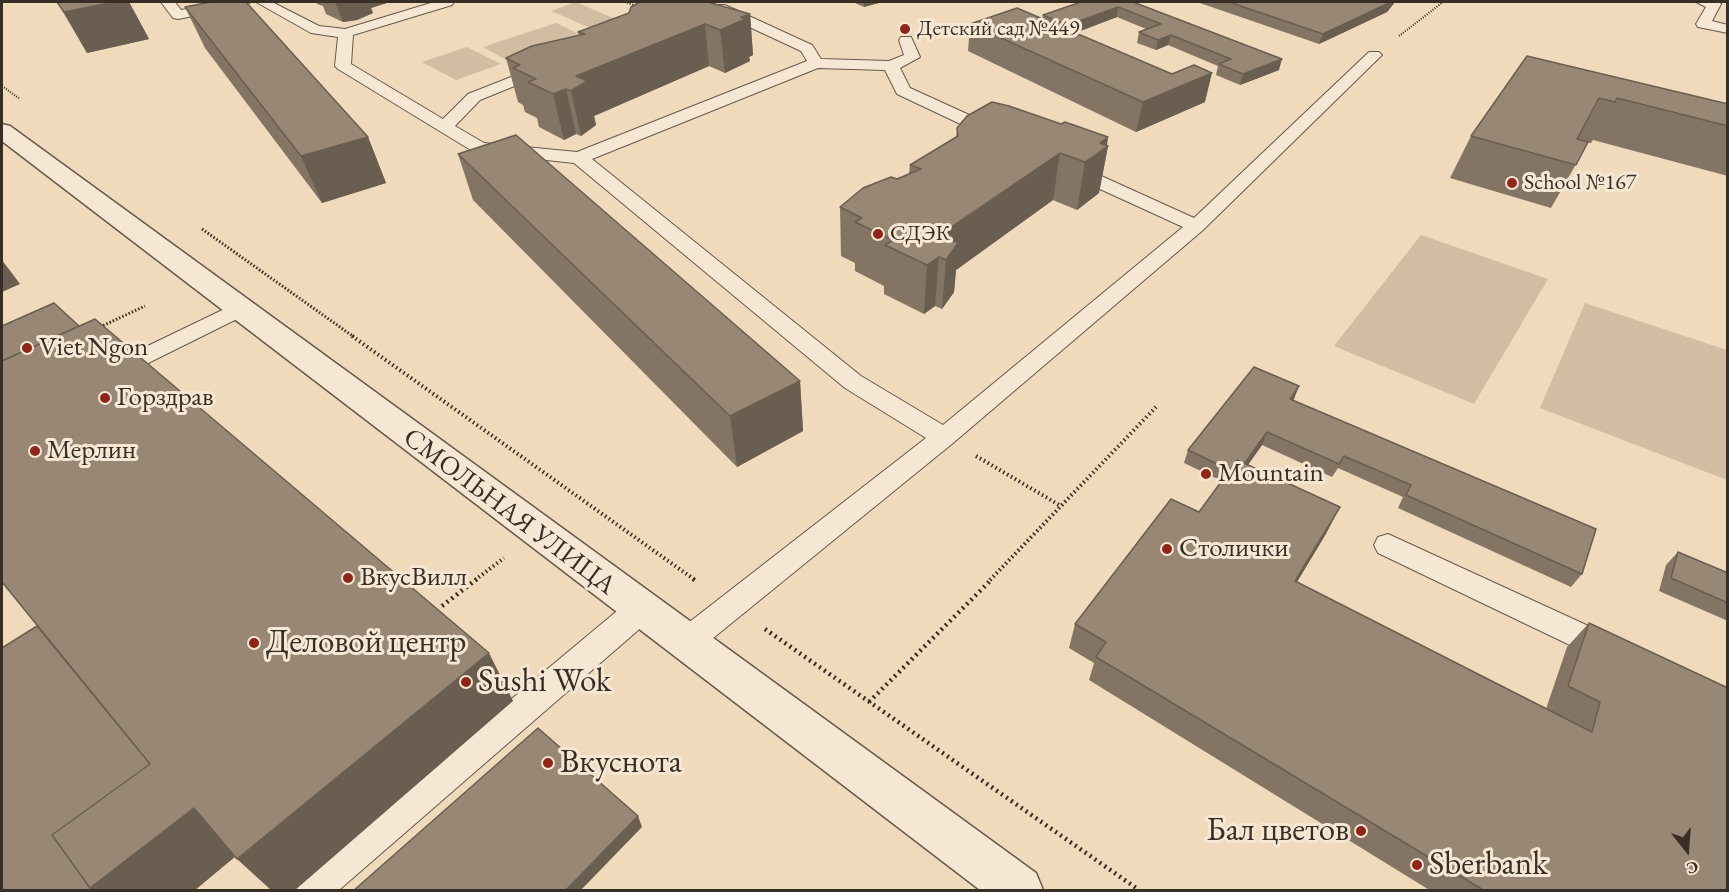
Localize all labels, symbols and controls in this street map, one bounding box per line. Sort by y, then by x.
place label: Детский сад №449 [917,16,1079,42]
marker: Детский сад №449 [898,22,912,36]
place label: School №167 [1524,170,1636,196]
marker: School №167 [1505,176,1519,190]
place label: СДЭК [890,221,950,247]
marker: СДЭК [871,227,885,241]
place label: Viet Ngon [39,332,148,364]
marker: Viet Ngon [20,341,34,355]
place label: Горздрав [117,382,213,414]
marker: Горздрав [98,391,112,405]
street label: СМОЛЬНАЯ УЛИЦА [396,422,622,602]
place label: Мерлин [47,435,136,467]
marker: Мерлин [28,444,42,458]
place label: Mountain [1218,458,1324,490]
marker: Mountain [1199,467,1213,481]
place label: Столички [1179,533,1288,565]
marker: Столички [1160,542,1174,556]
place label: ВкусВилл [360,562,467,594]
marker: ВкусВилл [341,571,355,585]
place label: Деловой центр [266,623,466,663]
marker: Деловой центр [247,636,261,650]
place label: Sushi Wok [478,662,611,702]
marker: Sushi Wok [459,675,473,689]
place label: Вкуснота [560,743,682,783]
marker: Вкуснота [541,756,555,770]
place label: Бал цветов [1206,811,1349,851]
north arrow [1657,820,1717,880]
marker: Бал цветов [1354,824,1368,838]
place label: Sberbank [1429,845,1548,885]
text: С [1684,856,1701,879]
marker: Sberbank [1410,858,1424,872]

